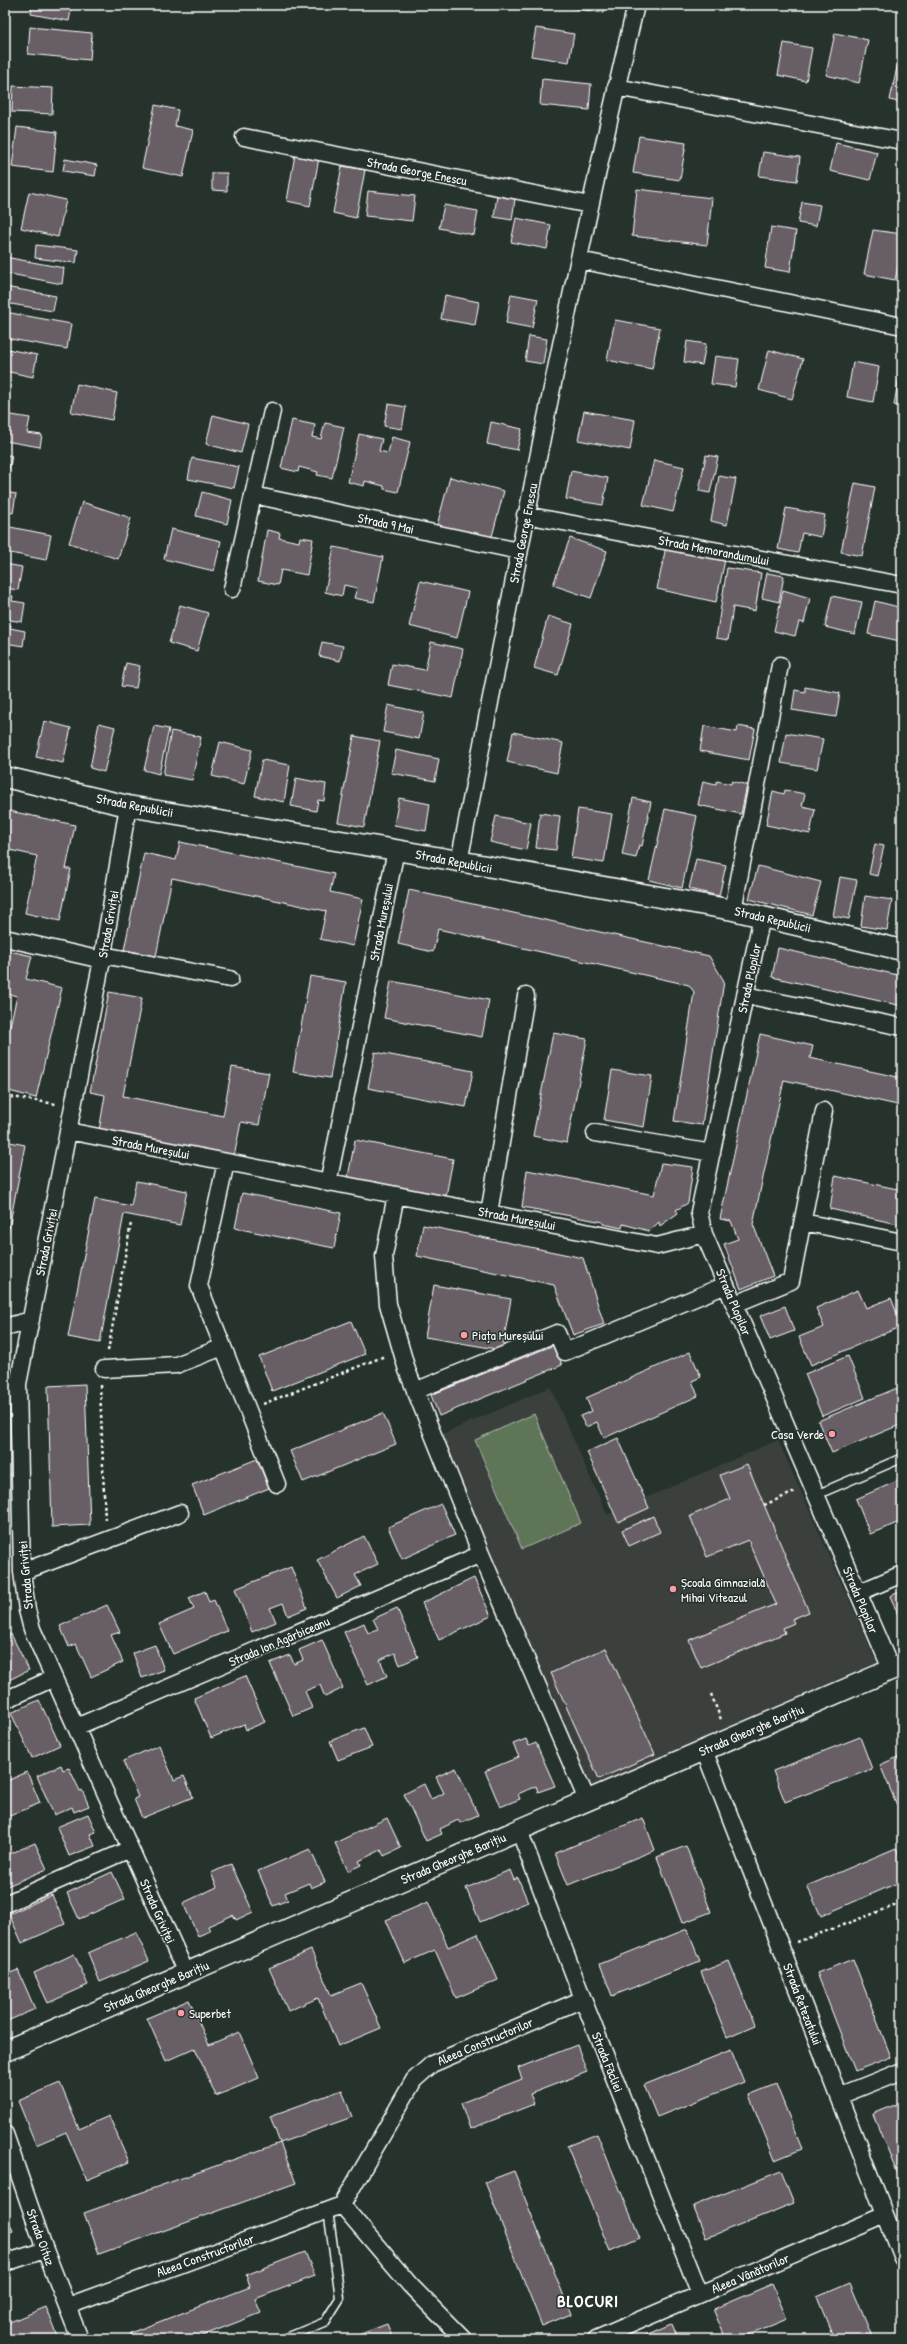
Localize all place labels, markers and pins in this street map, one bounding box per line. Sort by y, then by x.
place label: Piața Mureșului [472,1326,544,1344]
marker: Piața Mureșului [459,1330,469,1340]
place label: Casa Verde [771,1425,824,1443]
marker: Casa Verde [827,1429,837,1439]
place label: Școala Gimnazială Mihai Viteazul [681,1573,765,1606]
marker: Școala Gimnazială Mihai Viteazul [668,1584,678,1594]
place label: Superbet [189,2004,231,2022]
marker: Superbet [176,2008,186,2018]

